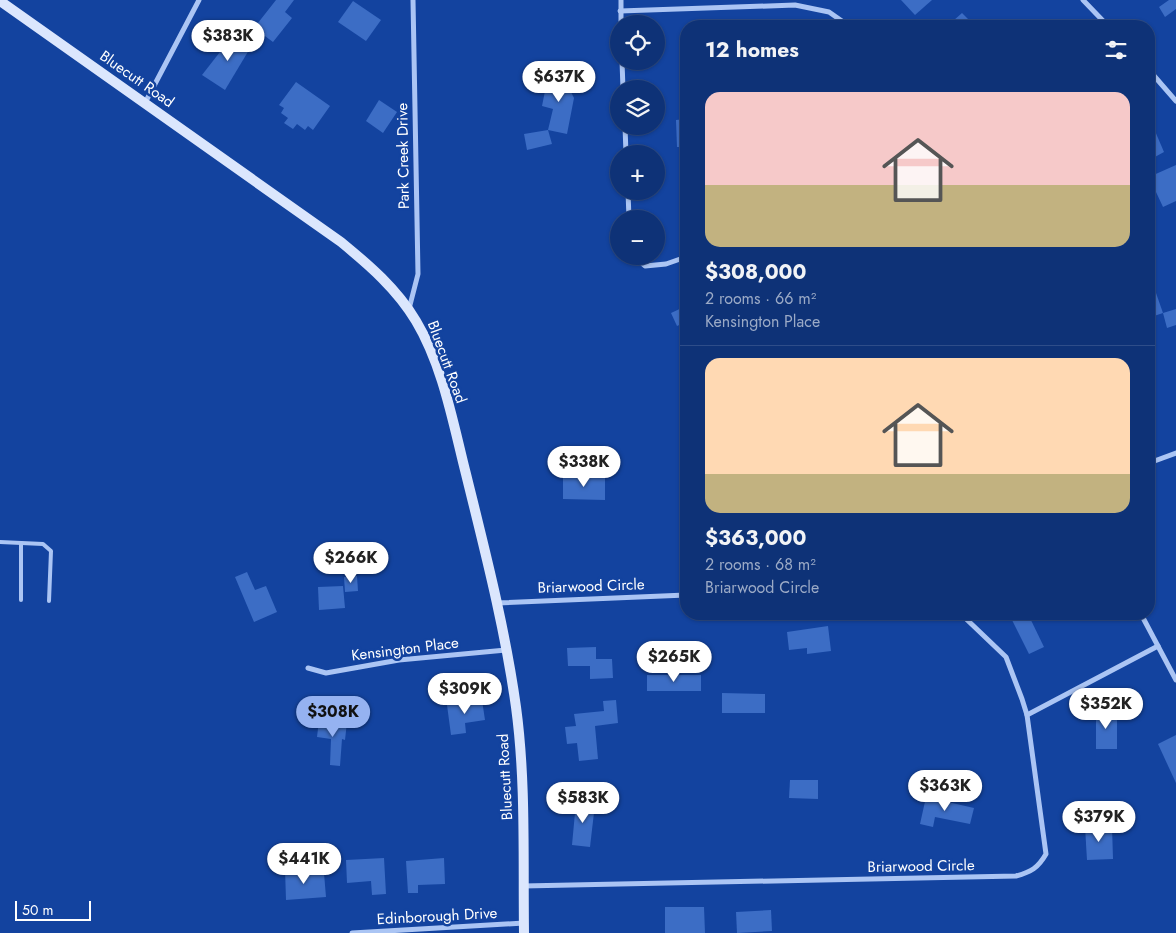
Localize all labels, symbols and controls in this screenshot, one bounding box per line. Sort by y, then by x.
map controls [610,15,665,265]
button: locate [610,15,665,70]
pin: $383K [193,20,263,62]
text: $383K [202,24,254,47]
text: 12 homes [705,35,799,65]
icon: filters [1102,36,1130,64]
street label: Bluecutt Road [95,45,179,113]
pin: $637K [524,61,594,103]
text: $637K [533,65,585,88]
button: layers [610,80,665,135]
street label: Park Creek Drive [391,102,415,209]
icon: home [873,125,963,215]
button: + [610,145,665,200]
button: − [610,210,665,265]
text: $308,000 [705,257,806,287]
text: 2 rooms · 66 m² [705,287,816,310]
text: Kensington Place [705,310,820,333]
street label: Bluecutt Road [422,318,472,406]
icon: home [873,390,963,480]
pin: $338K [549,446,619,488]
text: $338K [558,450,610,473]
text: $363,000 [705,523,806,553]
pin: $266K [316,542,386,584]
text: $266K [324,546,378,569]
text: 2 rooms · 68 m² [705,553,816,576]
street label: Briarwood Circle [537,573,645,599]
text: Briarwood Circle [705,576,819,599]
street label: Kensington Place [350,631,460,666]
pin: $265K [639,640,709,683]
text: $265K [648,645,700,668]
pin: $309K [430,672,500,715]
text: $309K [439,677,491,700]
pin: $352K [1071,688,1141,730]
text: $352K [1080,692,1132,715]
pin: $308K [298,696,368,738]
text: $308K [307,700,359,723]
street label: Bluecutt Road [492,733,518,821]
pin: $363K [910,770,980,812]
text: $363K [919,774,971,797]
pin: $583K [548,782,618,824]
text: $583K [557,786,609,809]
pin: $379K [1064,800,1134,843]
text: $379K [1073,805,1125,828]
pin: $441K [269,842,339,885]
text: $441K [278,847,330,870]
street label: Briarwood Circle [867,854,975,878]
scale bar [15,898,91,921]
text: 50 m [22,900,53,920]
street label: Edinborough Drive [376,902,498,930]

